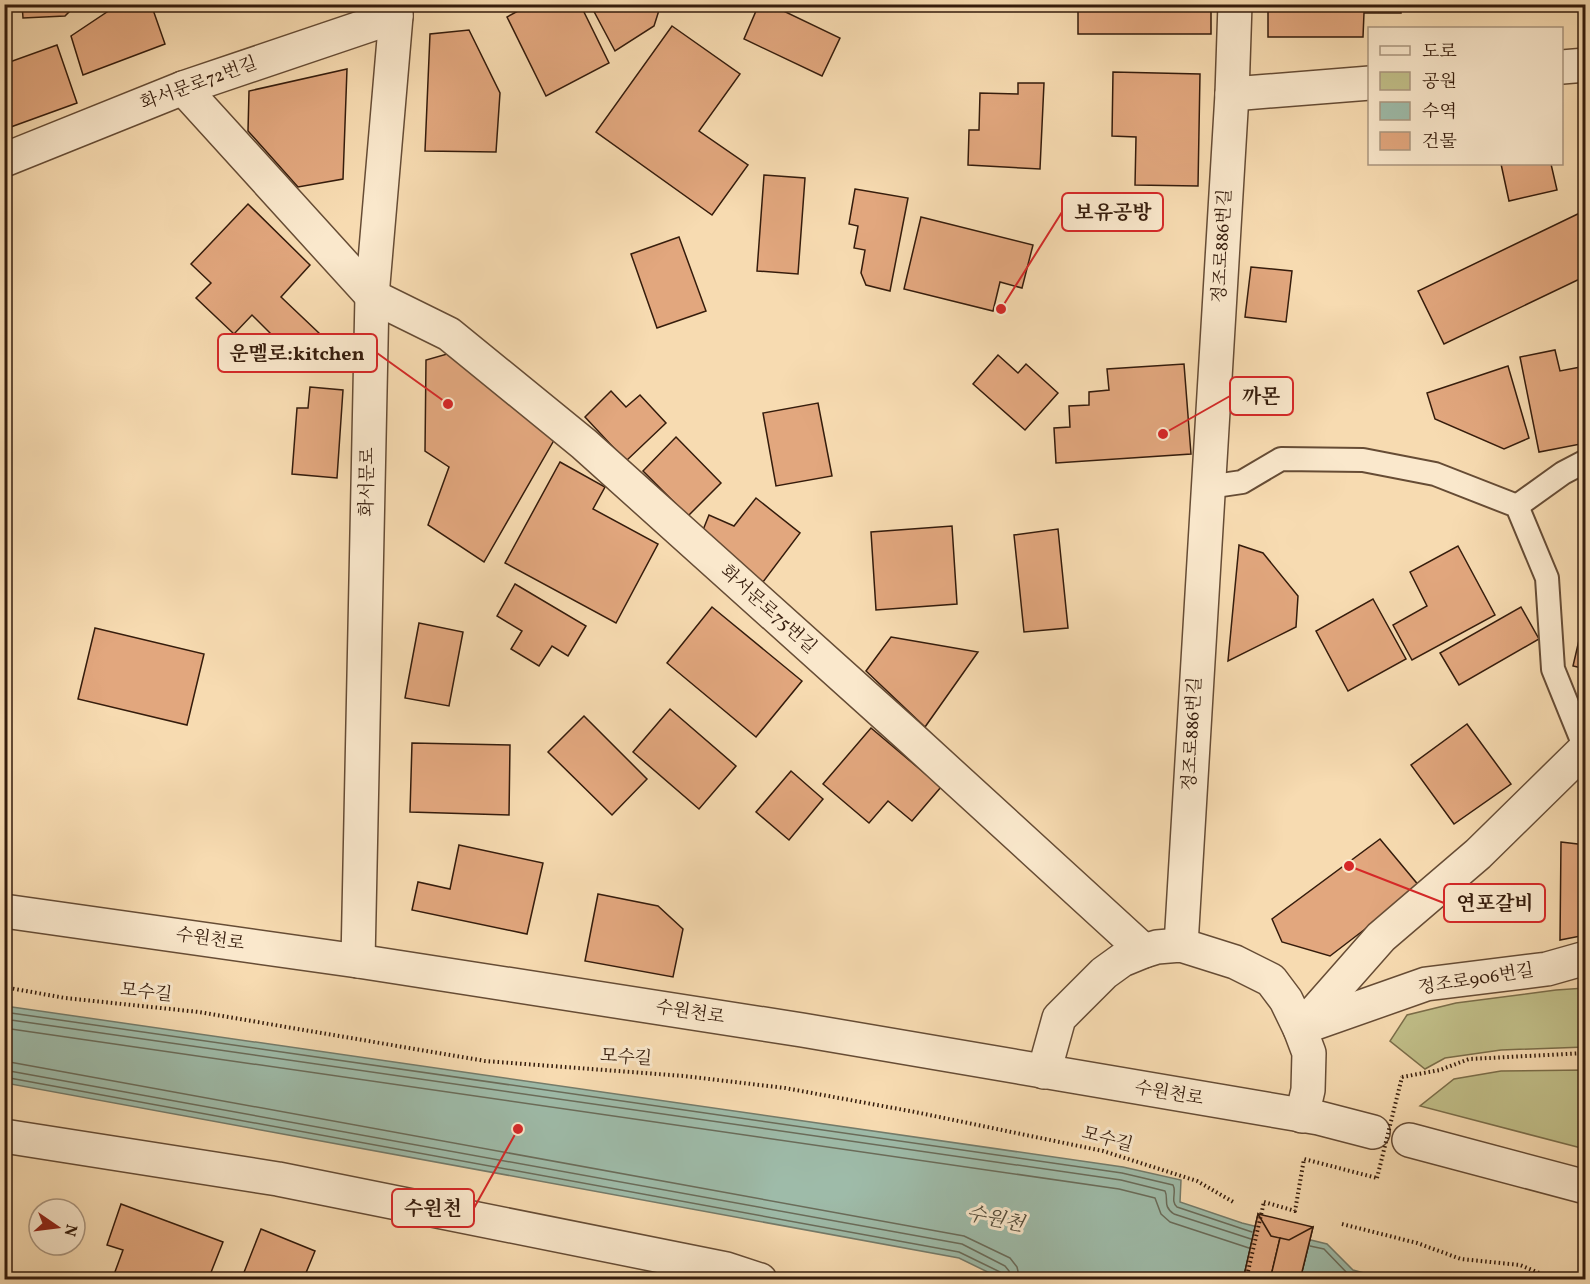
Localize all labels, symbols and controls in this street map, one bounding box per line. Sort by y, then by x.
legend [1368,27,1563,165]
text: 도로 [1422,40,1457,65]
street label: 화서문로72번길 [137,51,261,117]
text: 공원 [1422,70,1457,95]
text: 수역 [1422,100,1457,125]
text: 건물 [1422,130,1457,155]
street label: 정조로886번길 [1208,188,1238,304]
callout: 보유공방 [1062,193,1163,231]
text: 보유공방 [1074,200,1152,228]
callout: 운멜로:kitchen [218,334,377,372]
text: 운멜로:kitchen [229,341,365,369]
callout: 까몬 [1230,377,1293,415]
text: 까몬 [1242,384,1280,412]
street label: 화서문로 [355,447,381,517]
street label: 화서문로75번길 [714,560,822,660]
street label: 정조로886번길 [1178,676,1208,792]
callout: 연포갈비 [1444,884,1545,922]
text: 연포갈비 [1456,891,1534,919]
street label: 수원천로 [174,923,246,957]
street label: 정조로906번길 [1416,959,1536,1001]
street label: 모수길 [119,978,173,1008]
street label: 수원천로 [654,995,726,1031]
street label: 모수길 [599,1044,653,1072]
street label: 수원천로 [1133,1076,1205,1112]
street label: 모수길 [1079,1121,1135,1159]
callout: 수원천 [392,1189,474,1227]
text: 수원천 [404,1196,462,1224]
north arrow [27,1197,87,1257]
water label: 수원천 [964,1200,1028,1240]
text: N [57,1222,82,1239]

